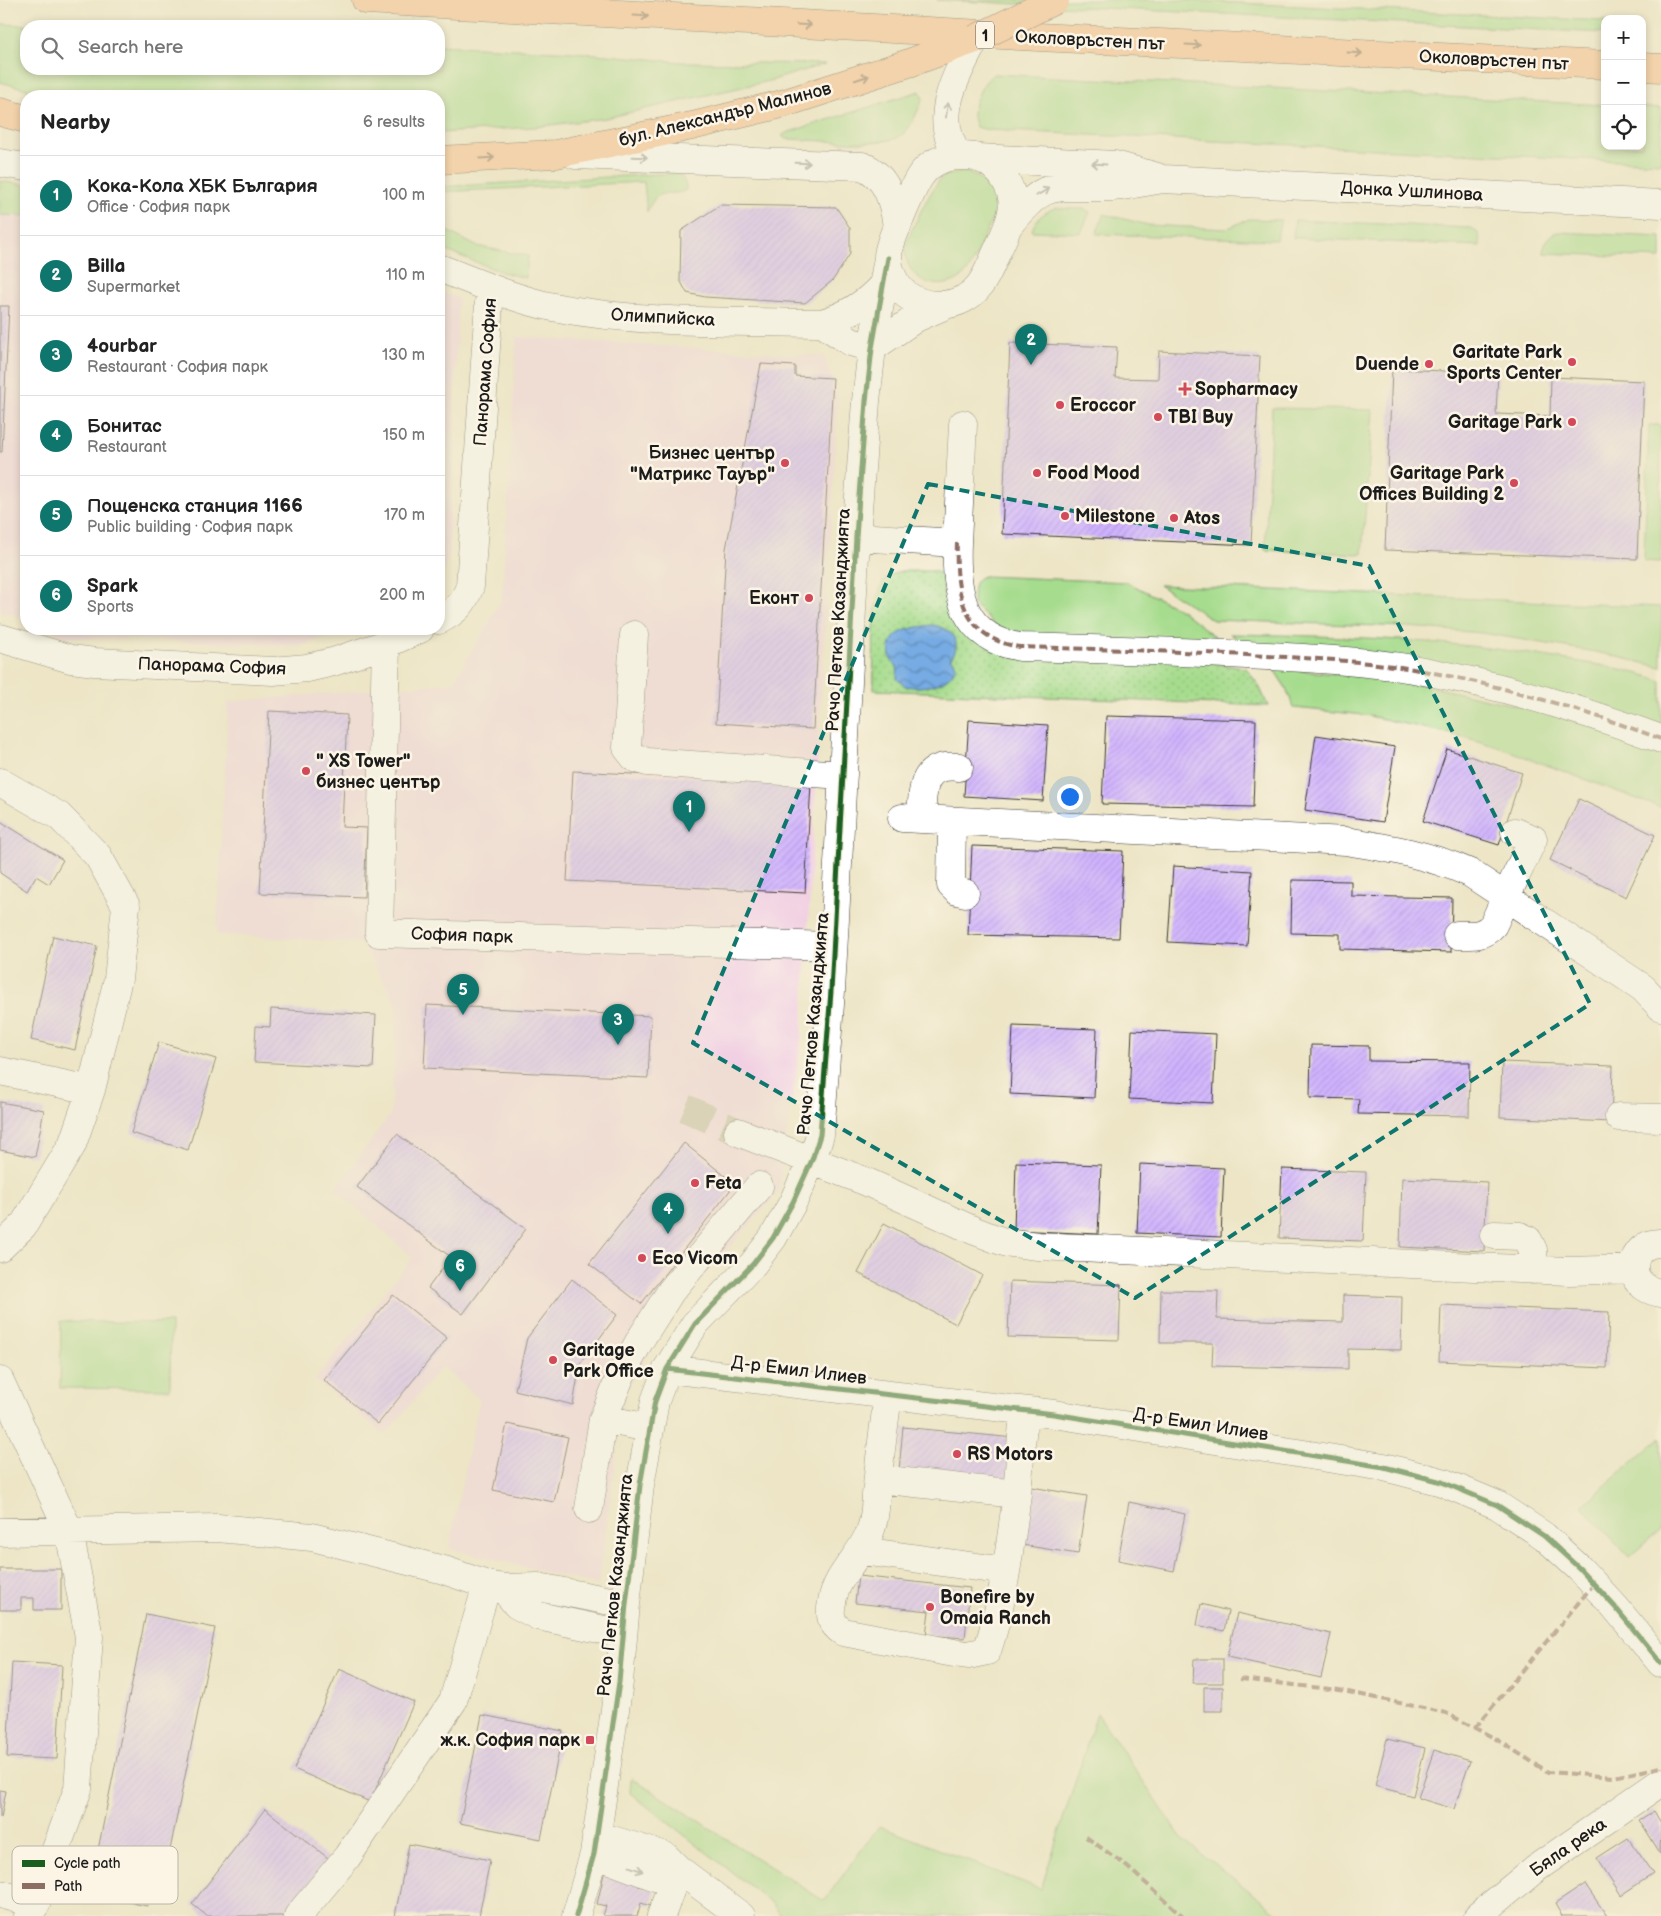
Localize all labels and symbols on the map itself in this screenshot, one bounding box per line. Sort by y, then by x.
one-way arrow [633,11,649,20]
one-way arrow [795,20,811,29]
road number: 1 [976,22,994,48]
street label: Околовръстен път [1015,26,1166,55]
one-way arrow [1184,40,1201,50]
street label: Околовръстен път [1419,46,1570,75]
one-way arrow [1347,48,1363,57]
one-way arrow [853,73,869,82]
street label: бул. Александър Малинов [617,78,834,151]
one-way arrow [942,103,952,119]
one-way arrow [479,153,495,162]
one-way arrow [632,153,648,162]
one-way arrow [794,159,810,168]
one-way arrow [1091,159,1107,168]
street label: Донка Ушлинова [1340,177,1484,206]
one-way arrow [1035,187,1049,197]
street label: Панорама София [470,297,501,447]
street label: Олимпийска [610,304,716,331]
pin: 2 [1015,324,1047,365]
place label: Garitate Park Sports Center [1447,342,1563,384]
place label: Duende [1355,354,1419,375]
marker: Garitate Park Sports Center [1566,356,1578,368]
marker: Duende [1423,358,1435,370]
place label: Sopharmacy [1195,379,1298,400]
marker: Sopharmacy [1179,383,1191,395]
place label: Eroccor [1070,395,1137,416]
marker: Eroccor [1054,399,1066,411]
place label: TBI Buy [1168,407,1234,428]
marker: TBI Buy [1152,411,1164,423]
place label: Garitage Park [1448,412,1563,433]
marker: Garitage Park [1566,416,1578,428]
place label: Бизнес център "Матрикс Тауър" [630,443,775,485]
marker: Бизнес център "Матрикс Тауър" [779,457,791,469]
place label: Food Mood [1047,463,1140,484]
place label: Garitage Park Offices Building 2 [1359,463,1505,505]
marker: Food Mood [1031,467,1043,479]
marker: Garitage Park Offices Building 2 [1508,477,1520,489]
place label: Milestone [1075,506,1155,527]
street label: Рачо Петков Казанджията [822,507,855,733]
place label: Atos [1183,508,1220,529]
marker: Milestone [1059,510,1071,522]
marker: Atos [1168,512,1180,524]
place label: Еконт [749,588,799,609]
marker: Еконт [803,592,815,604]
street label: Панорама София [137,653,287,680]
place label: " XS Tower" бизнес център [316,751,441,793]
marker: " XS Tower" бизнес център [300,765,312,777]
your location [1057,784,1083,810]
pin: 1 [673,791,705,832]
street label: Рачо Петков Казанджията [793,911,834,1137]
street label: София парк [410,923,514,948]
pin: 5 [447,974,479,1015]
pin: 3 [602,1004,634,1045]
place label: Feta [705,1173,742,1194]
marker: Feta [689,1177,701,1189]
pin: 4 [652,1193,684,1234]
place label: Eco Vicom [652,1248,738,1269]
pin: 6 [444,1250,476,1291]
marker: Eco Vicom [636,1252,648,1264]
place label: Garitage Park Office [563,1340,654,1382]
street label: Д-р Емил Илиев [730,1352,868,1389]
marker: Garitage Park Office [547,1354,559,1366]
street label: Д-р Емил Илиев [1132,1403,1270,1446]
place label: RS Motors [967,1444,1053,1465]
marker: RS Motors [951,1448,963,1460]
street label: Рачо Петков Казанджията [593,1472,638,1698]
place label: Bonefire by Omaia Ranch [940,1587,1051,1629]
marker: Bonefire by Omaia Ranch [924,1601,936,1613]
place label: ж.к. София парк [440,1730,580,1751]
marker: ж.к. София парк [584,1734,596,1746]
street label: Бяла река [1526,1813,1611,1881]
legend [12,1846,178,1904]
text: Cycle path [54,1855,121,1872]
one-way arrow [628,1865,643,1875]
text: Path [54,1878,82,1895]

